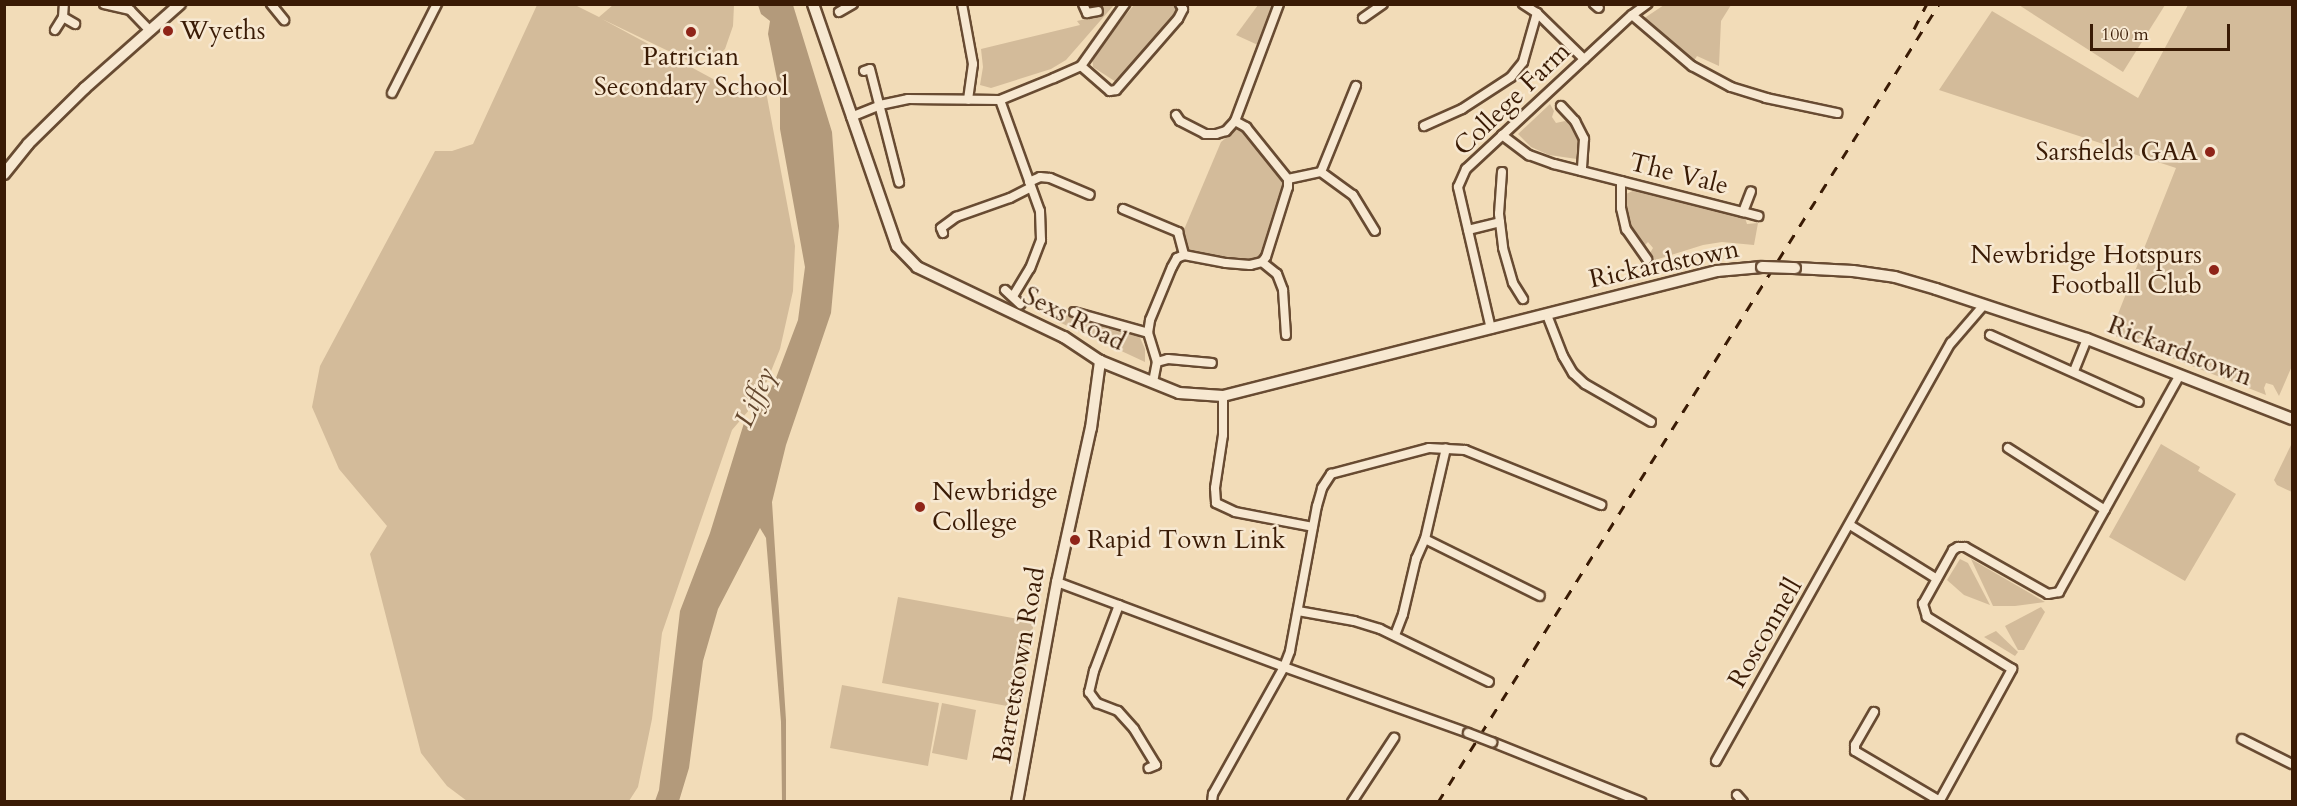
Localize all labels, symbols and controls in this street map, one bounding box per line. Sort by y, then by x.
scale bar [2093,12,2232,50]
place label: Wyeths [180,15,265,47]
text: 100 m [2101,22,2149,47]
marker: Wyeths [161,24,175,38]
marker: Patrician Secondary School [684,25,698,39]
street label: College Farm [1447,36,1577,162]
place label: Patrician Secondary School [594,41,788,102]
place label: Sarsfields GAA [2035,136,2198,168]
marker: Sarsfields GAA [2203,145,2217,159]
street label: The Vale [1626,147,1732,201]
street label: Rickardstown [1586,233,1742,295]
place label: Newbridge Hotspurs Football Club [1970,239,2202,300]
marker: Newbridge Hotspurs Football Club [2207,263,2221,277]
street label: Sexs Road [1018,280,1130,358]
street label: Rickardstown [2103,309,2257,393]
water label: Liffey [728,362,782,432]
place label: Newbridge College [932,476,1058,538]
marker: Newbridge College [913,500,927,514]
place label: Rapid Town Link [1087,524,1286,556]
marker: Rapid Town Link [1068,533,1082,547]
street label: Barretstown Road [986,564,1052,766]
street label: Rosconnell [1721,573,1809,693]

